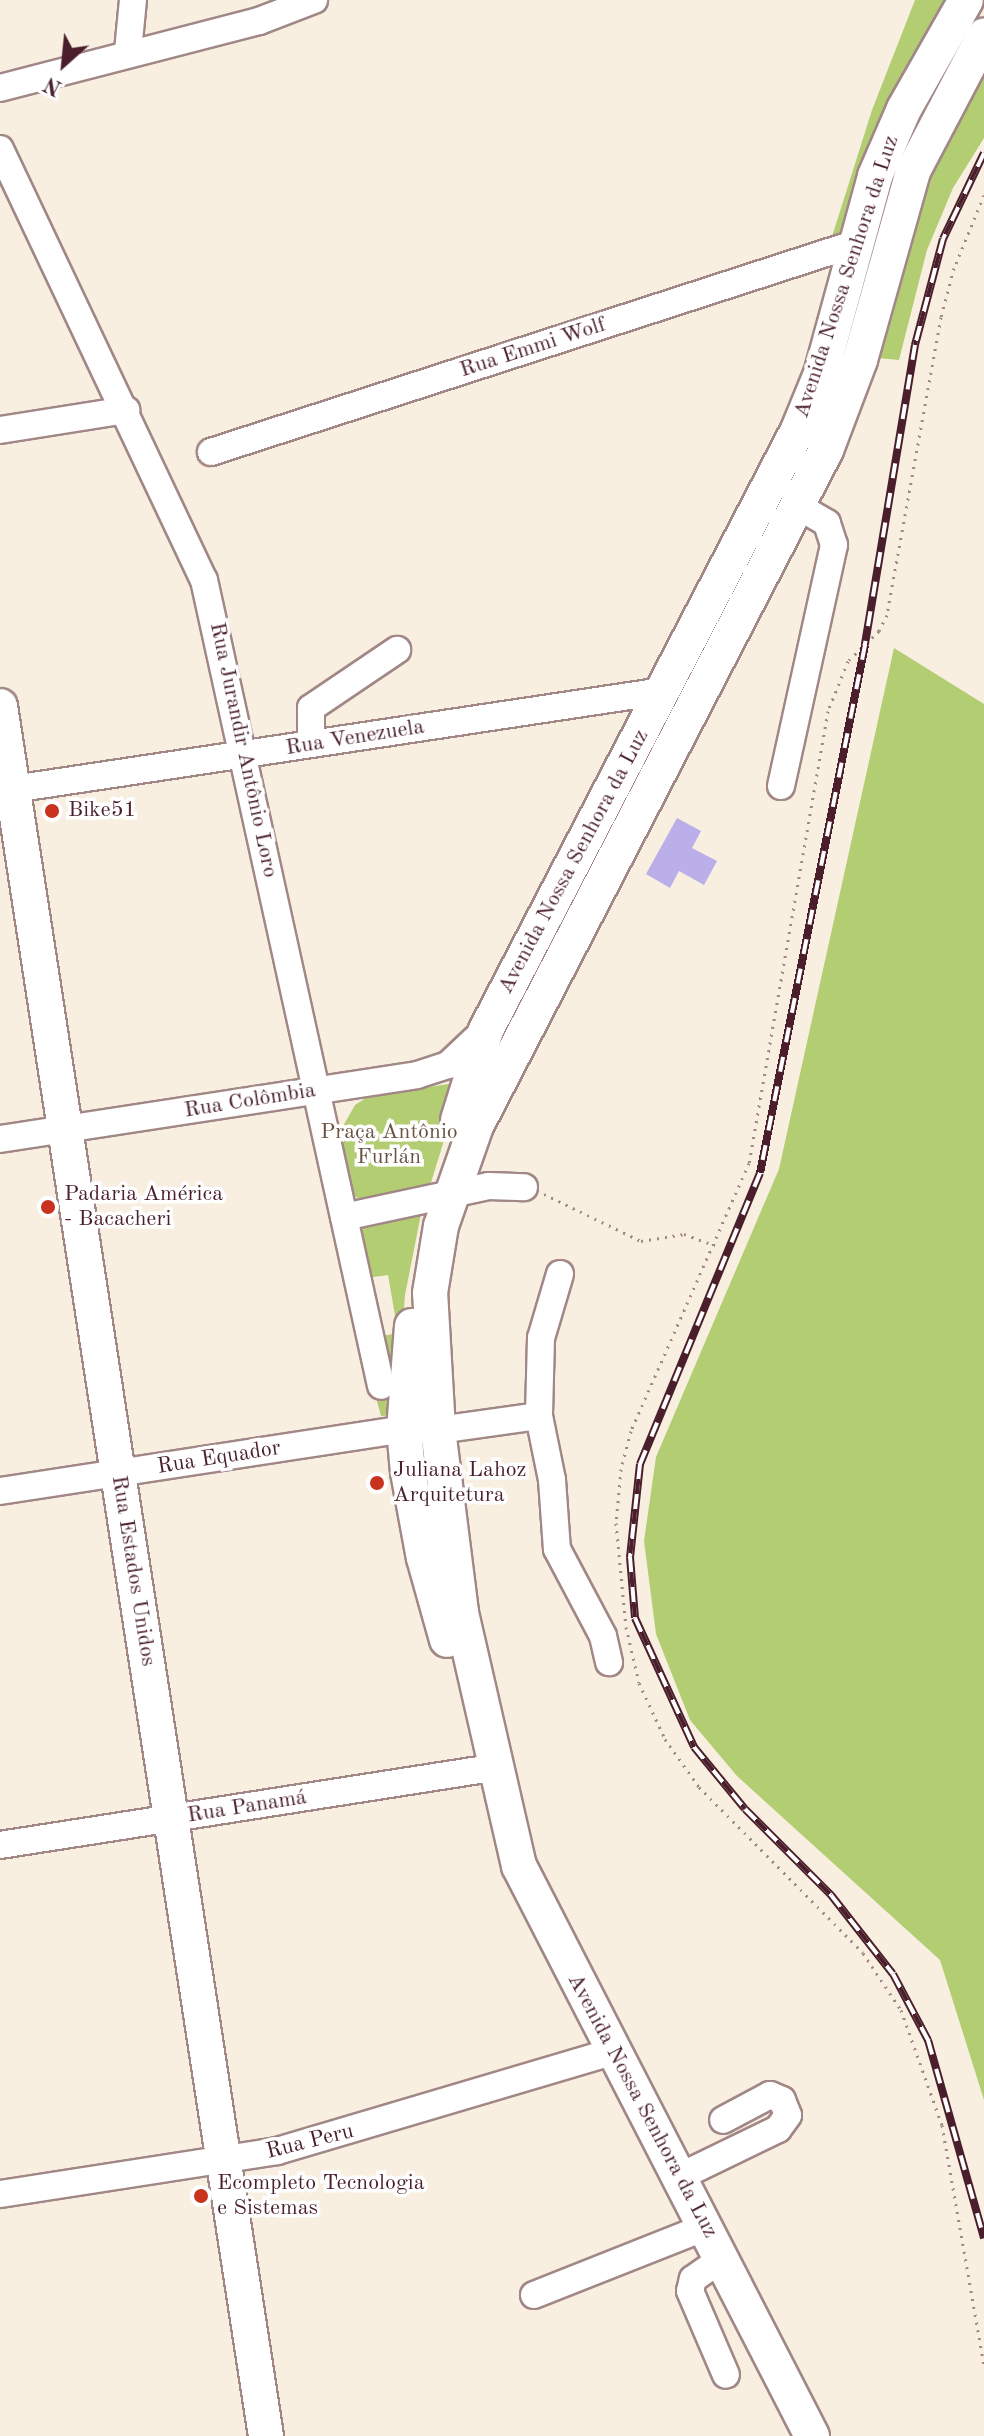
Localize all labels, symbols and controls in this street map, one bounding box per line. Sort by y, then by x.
north arrow [24,24,104,104]
text: N [41,72,66,99]
street label: Avenida Nossa Senhora da Luz [789,132,905,422]
street label: Rua Emmi Wolf [457,312,609,384]
street label: Rua Jurandir Antônio Loro [203,620,283,880]
street label: Rua Venezuela [284,714,426,762]
street label: Avenida Nossa Senhora da Luz [493,725,655,999]
place label: Bike51 [68,798,136,824]
marker: Bike51 [43,802,61,820]
street label: Rua Colômbia [182,1078,318,1124]
park label: Praça Antônio Furlán [320,1119,458,1170]
place label: Padaria América - Bacacheri [64,1181,223,1232]
marker: Padaria América - Bacacheri [39,1198,57,1216]
street label: Rua Equador [155,1435,283,1481]
place label: Juliana Lahoz Arquitetura [393,1457,526,1508]
street label: Rua Estados Unidos [105,1474,161,1668]
marker: Juliana Lahoz Arquitetura [368,1474,386,1492]
street label: Rua Panamá [185,1785,309,1829]
street label: Avenida Nossa Senhora da Luz [561,1969,723,2243]
street label: Rua Peru [264,2118,356,2166]
place label: Ecompleto Tecnologia e Sistemas [217,2170,425,2222]
marker: Ecompleto Tecnologia e Sistemas [192,2187,210,2205]

